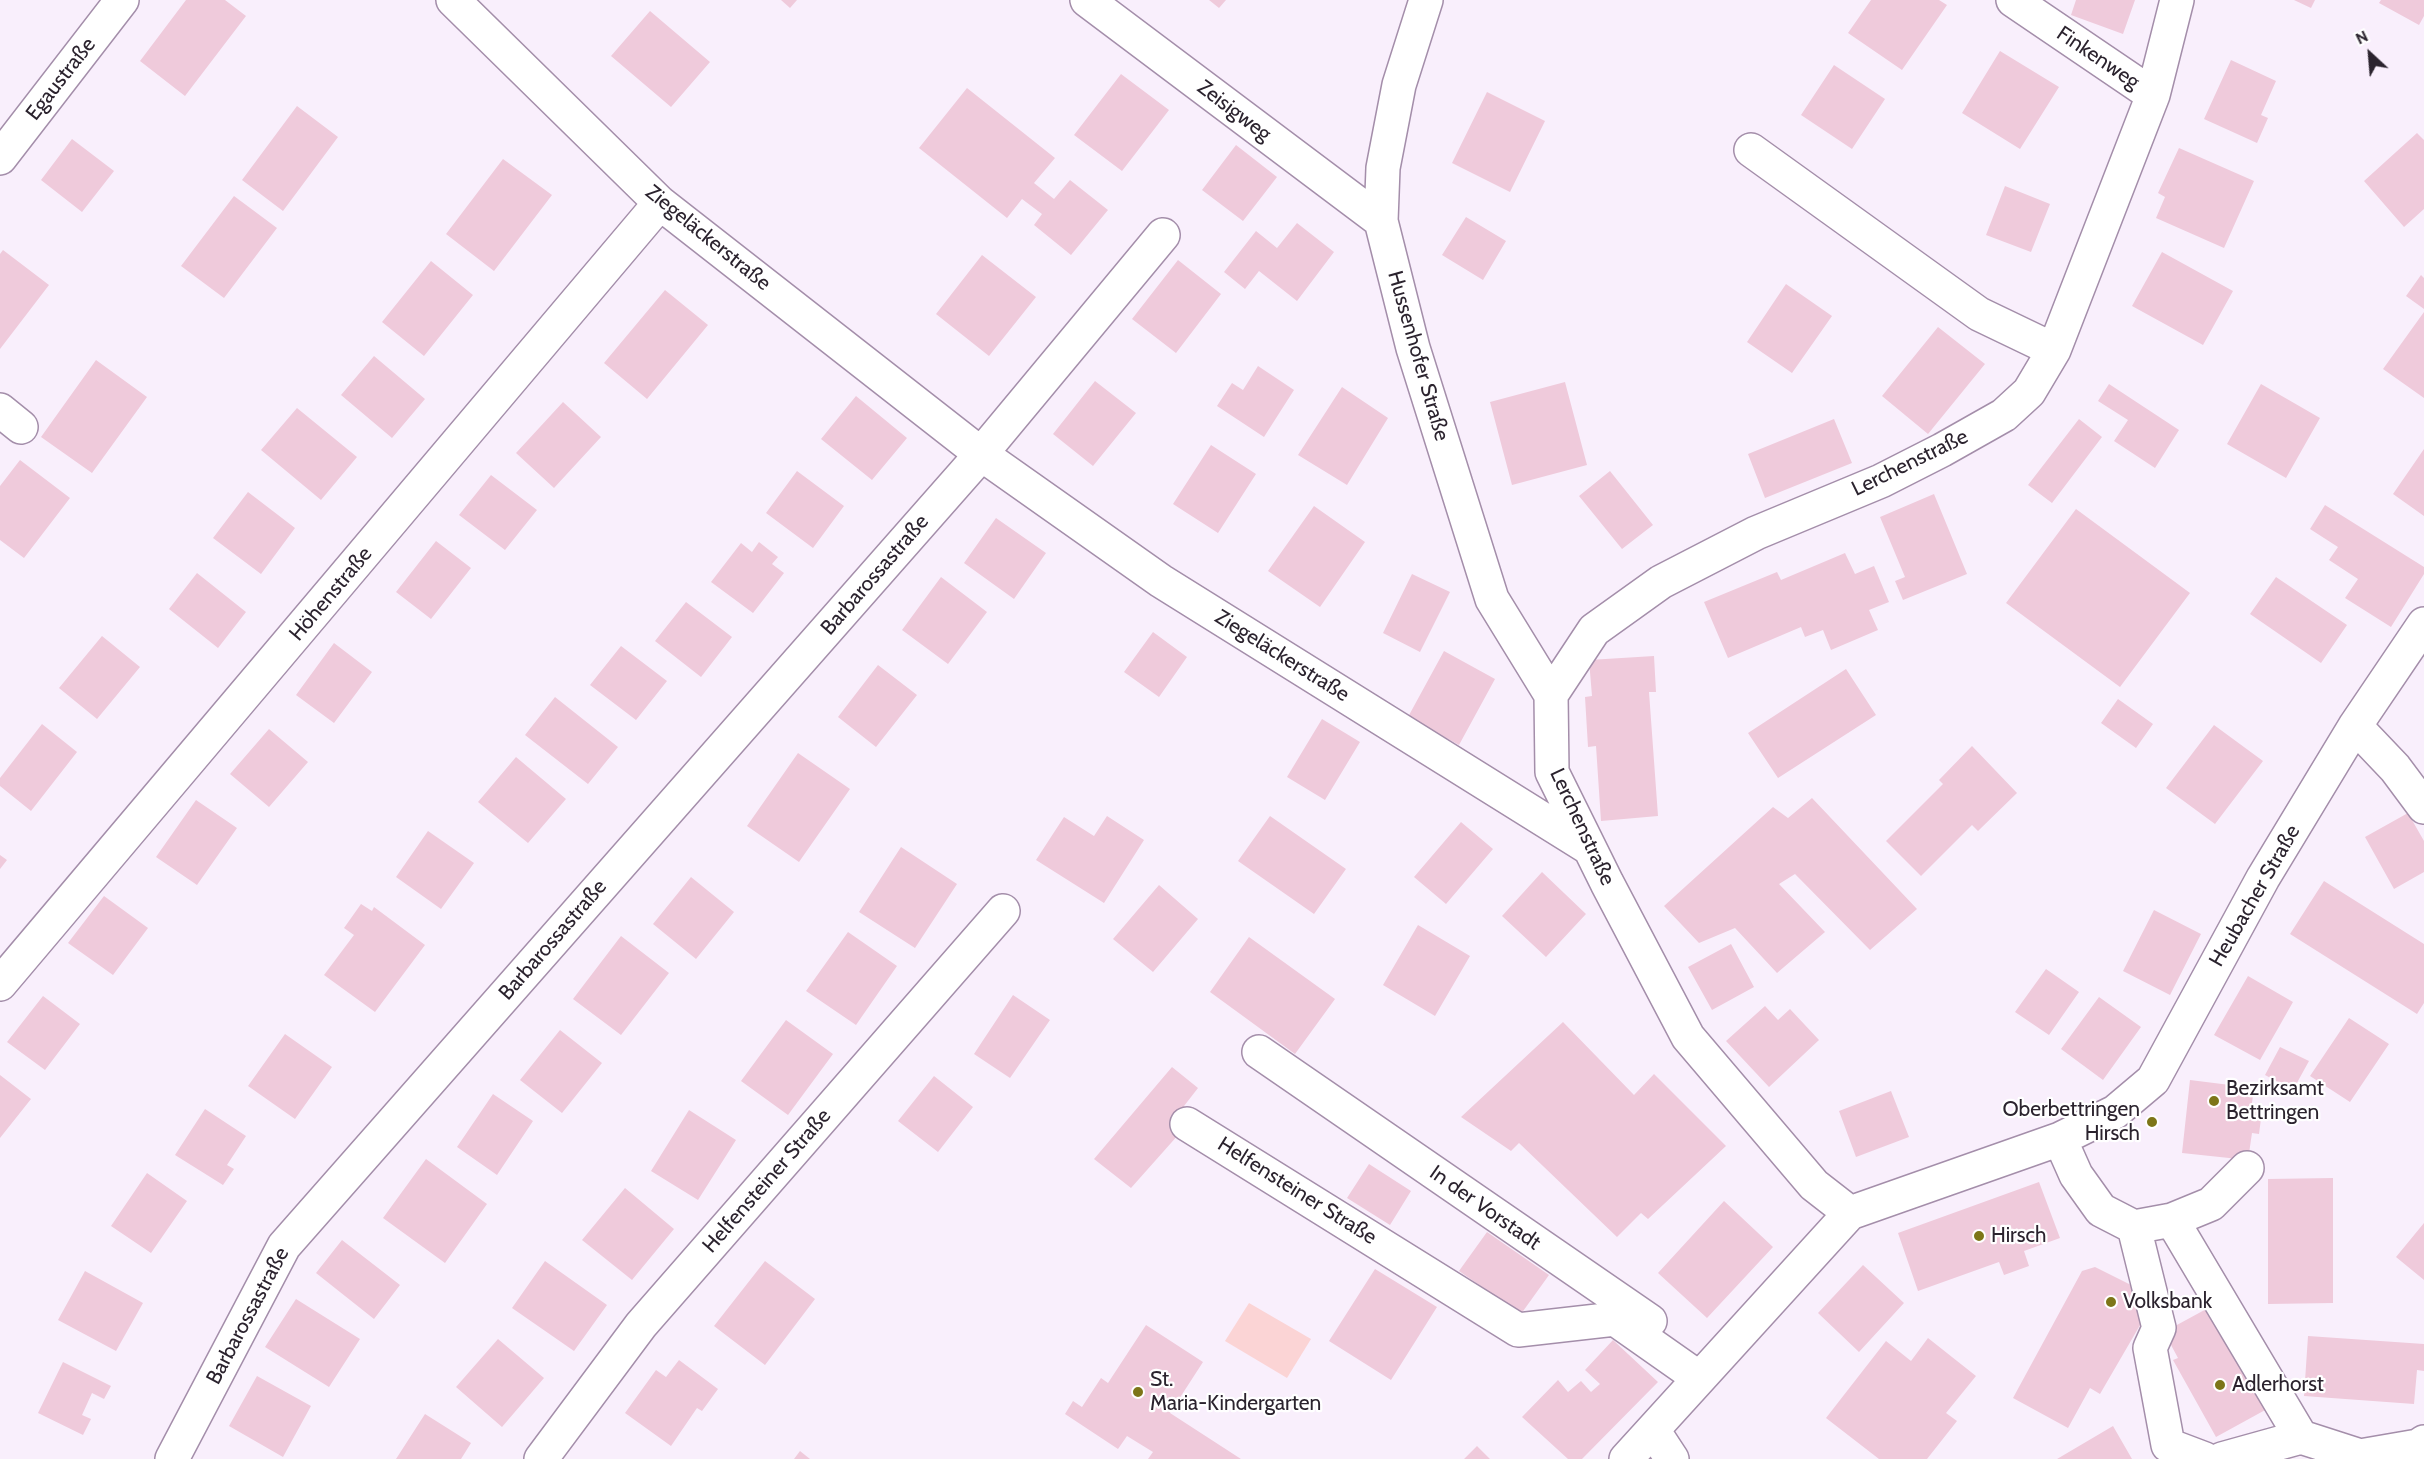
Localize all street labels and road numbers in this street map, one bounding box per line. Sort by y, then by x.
street label: Finkenweg [2052,21,2144,95]
street label: Egaustraße [21,33,101,125]
street label: Zeisigweg [1192,75,1276,147]
street label: Ziegeläckerstraße [640,180,776,296]
street label: Hussenhofer Straße [1382,268,1454,444]
street label: Lerchenstraße [1848,424,1972,502]
street label: Barbarossastraße [816,510,934,640]
street label: Höhenstraße [284,542,378,646]
street label: Ziegeläckerstraße [1210,605,1354,707]
street label: Lerchenstraße [1544,765,1620,889]
street label: Heubacher Straße [2204,821,2306,971]
street label: Barbarossastraße [494,875,612,1005]
street label: Helfensteiner Straße [698,1104,836,1258]
street label: Helfensteiner Straße [1213,1132,1381,1250]
street label: In der Vorstadt [1425,1160,1545,1256]
street label: Barbarossastraße [201,1243,295,1389]

